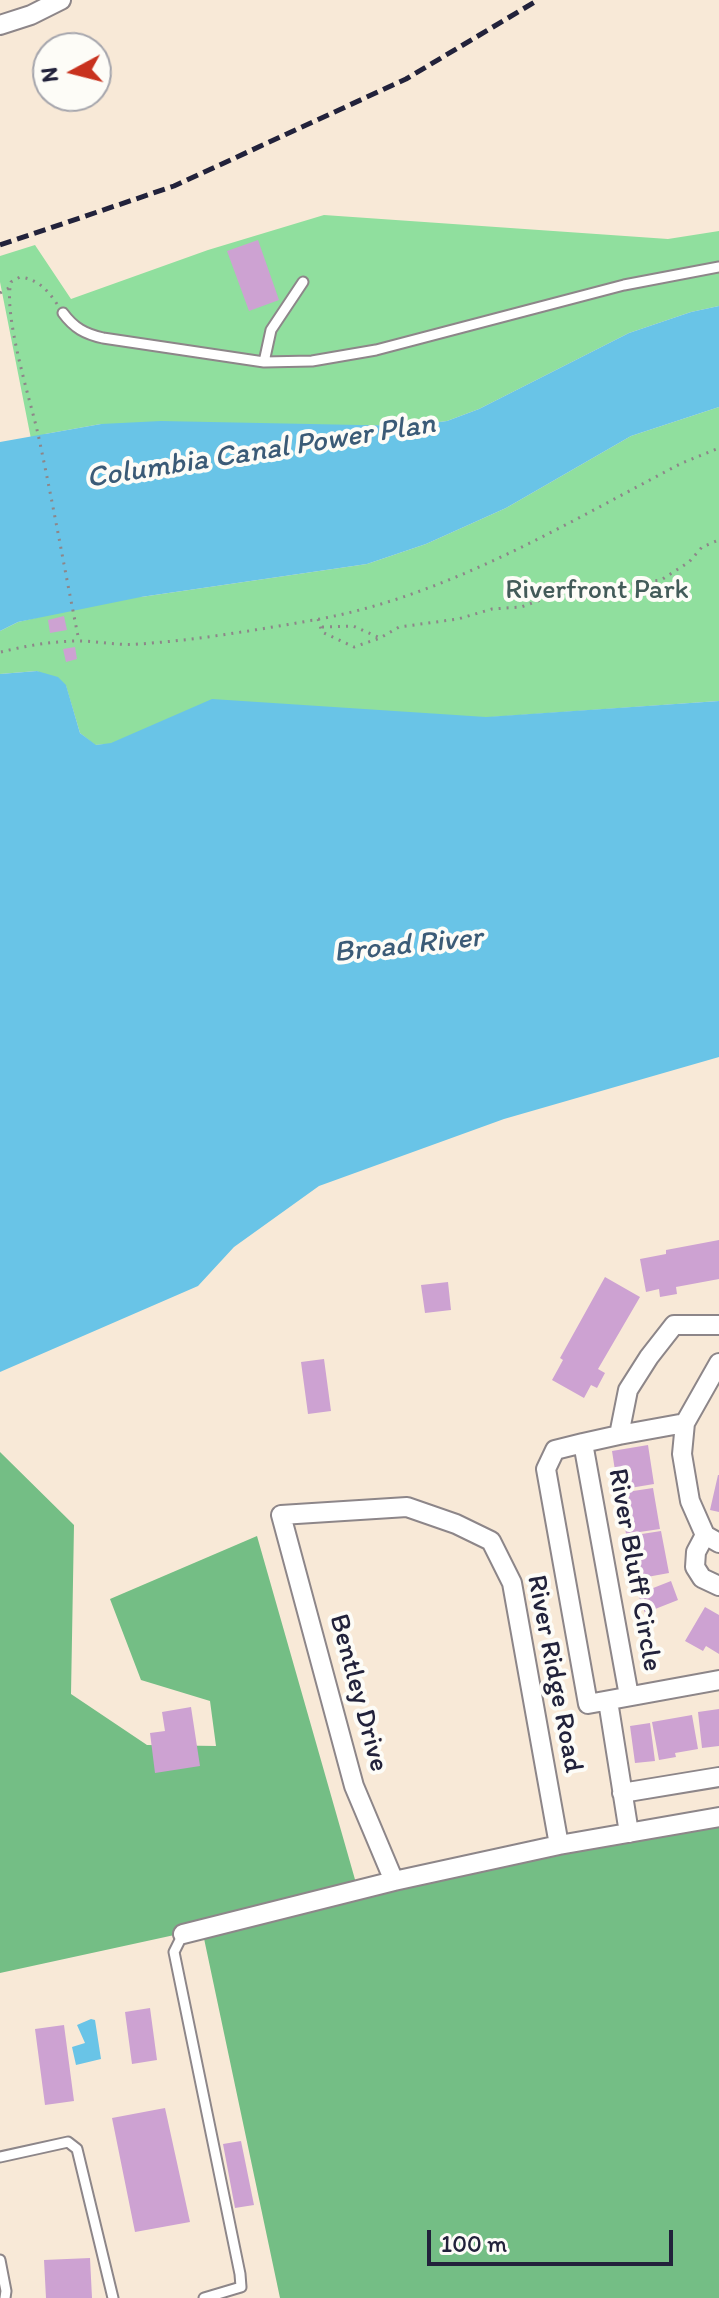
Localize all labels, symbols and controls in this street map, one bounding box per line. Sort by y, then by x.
north arrow [32,32,112,112]
text: N [35,66,64,84]
water label: Columbia Canal Power Plan [84,407,438,497]
park label: Riverfront Park [505,574,689,608]
water label: Broad River [332,920,484,972]
street label: River Bluff Circle [600,1466,668,1674]
street label: River Ridge Road [518,1572,590,1776]
street label: Bentley Drive [321,1611,395,1775]
scale bar [431,2214,677,2264]
text: 100 m [441,2229,507,2258]

